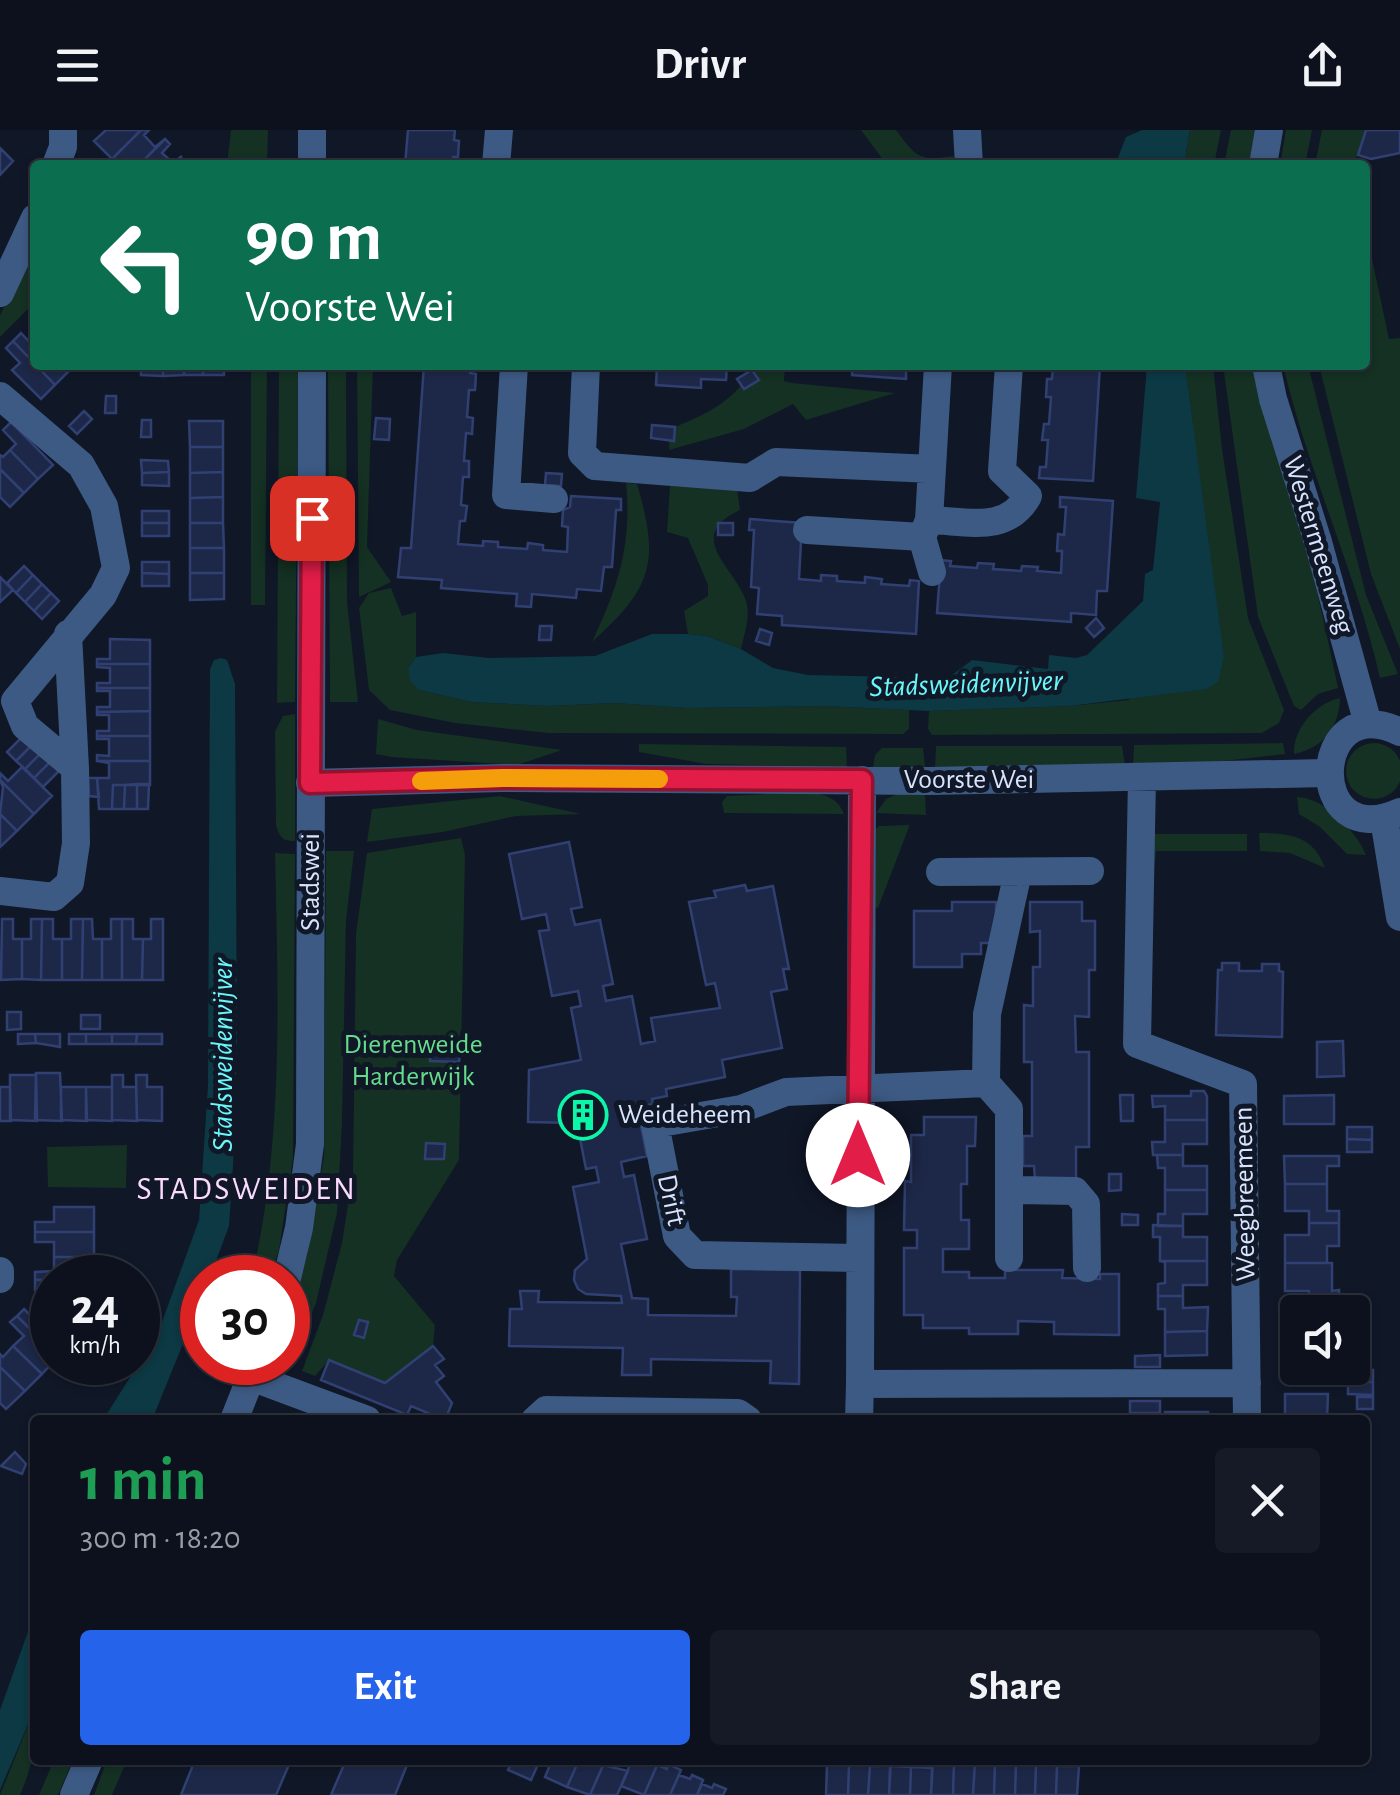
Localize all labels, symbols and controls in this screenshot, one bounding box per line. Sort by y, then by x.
icon: menu [50,38,105,93]
icon: share [1295,38,1350,93]
text: Drivr [654,42,746,87]
icon: left [80,200,210,330]
text: 90 m [245,203,382,273]
text: Voorste Wei [245,285,455,330]
street label: Westermeenweg [1278,453,1358,638]
pin [270,476,355,561]
icon: arrive [285,491,340,546]
water label: Stadsweidenvijver [869,666,1064,702]
street label: Voorste Wei [904,766,1034,794]
street label: Stadswei [297,833,325,931]
water label: Stadsweidenvijver [208,957,238,1152]
park label: Dierenweide Harderwijk [343,1031,483,1091]
building icon: Weideheem [557,1089,609,1141]
place label: Weideheem [618,1101,752,1129]
position arrow [806,1103,910,1207]
street label: Weegbreemeen [1229,1106,1261,1282]
street label: Drift [652,1172,690,1228]
district label: STADSWEIDEN [137,1173,357,1205]
speed limit sign: 30 [180,1255,310,1385]
text: 24 [71,1283,119,1333]
map controls [1280,1295,1370,1385]
button: sound [1280,1295,1370,1385]
text: km/h [69,1333,121,1358]
button: close [1215,1448,1320,1553]
text: 1 min [80,1451,206,1511]
text: 300 m · 18:20 [80,1522,241,1554]
button: Exit [80,1630,690,1745]
button: Share [710,1630,1320,1745]

